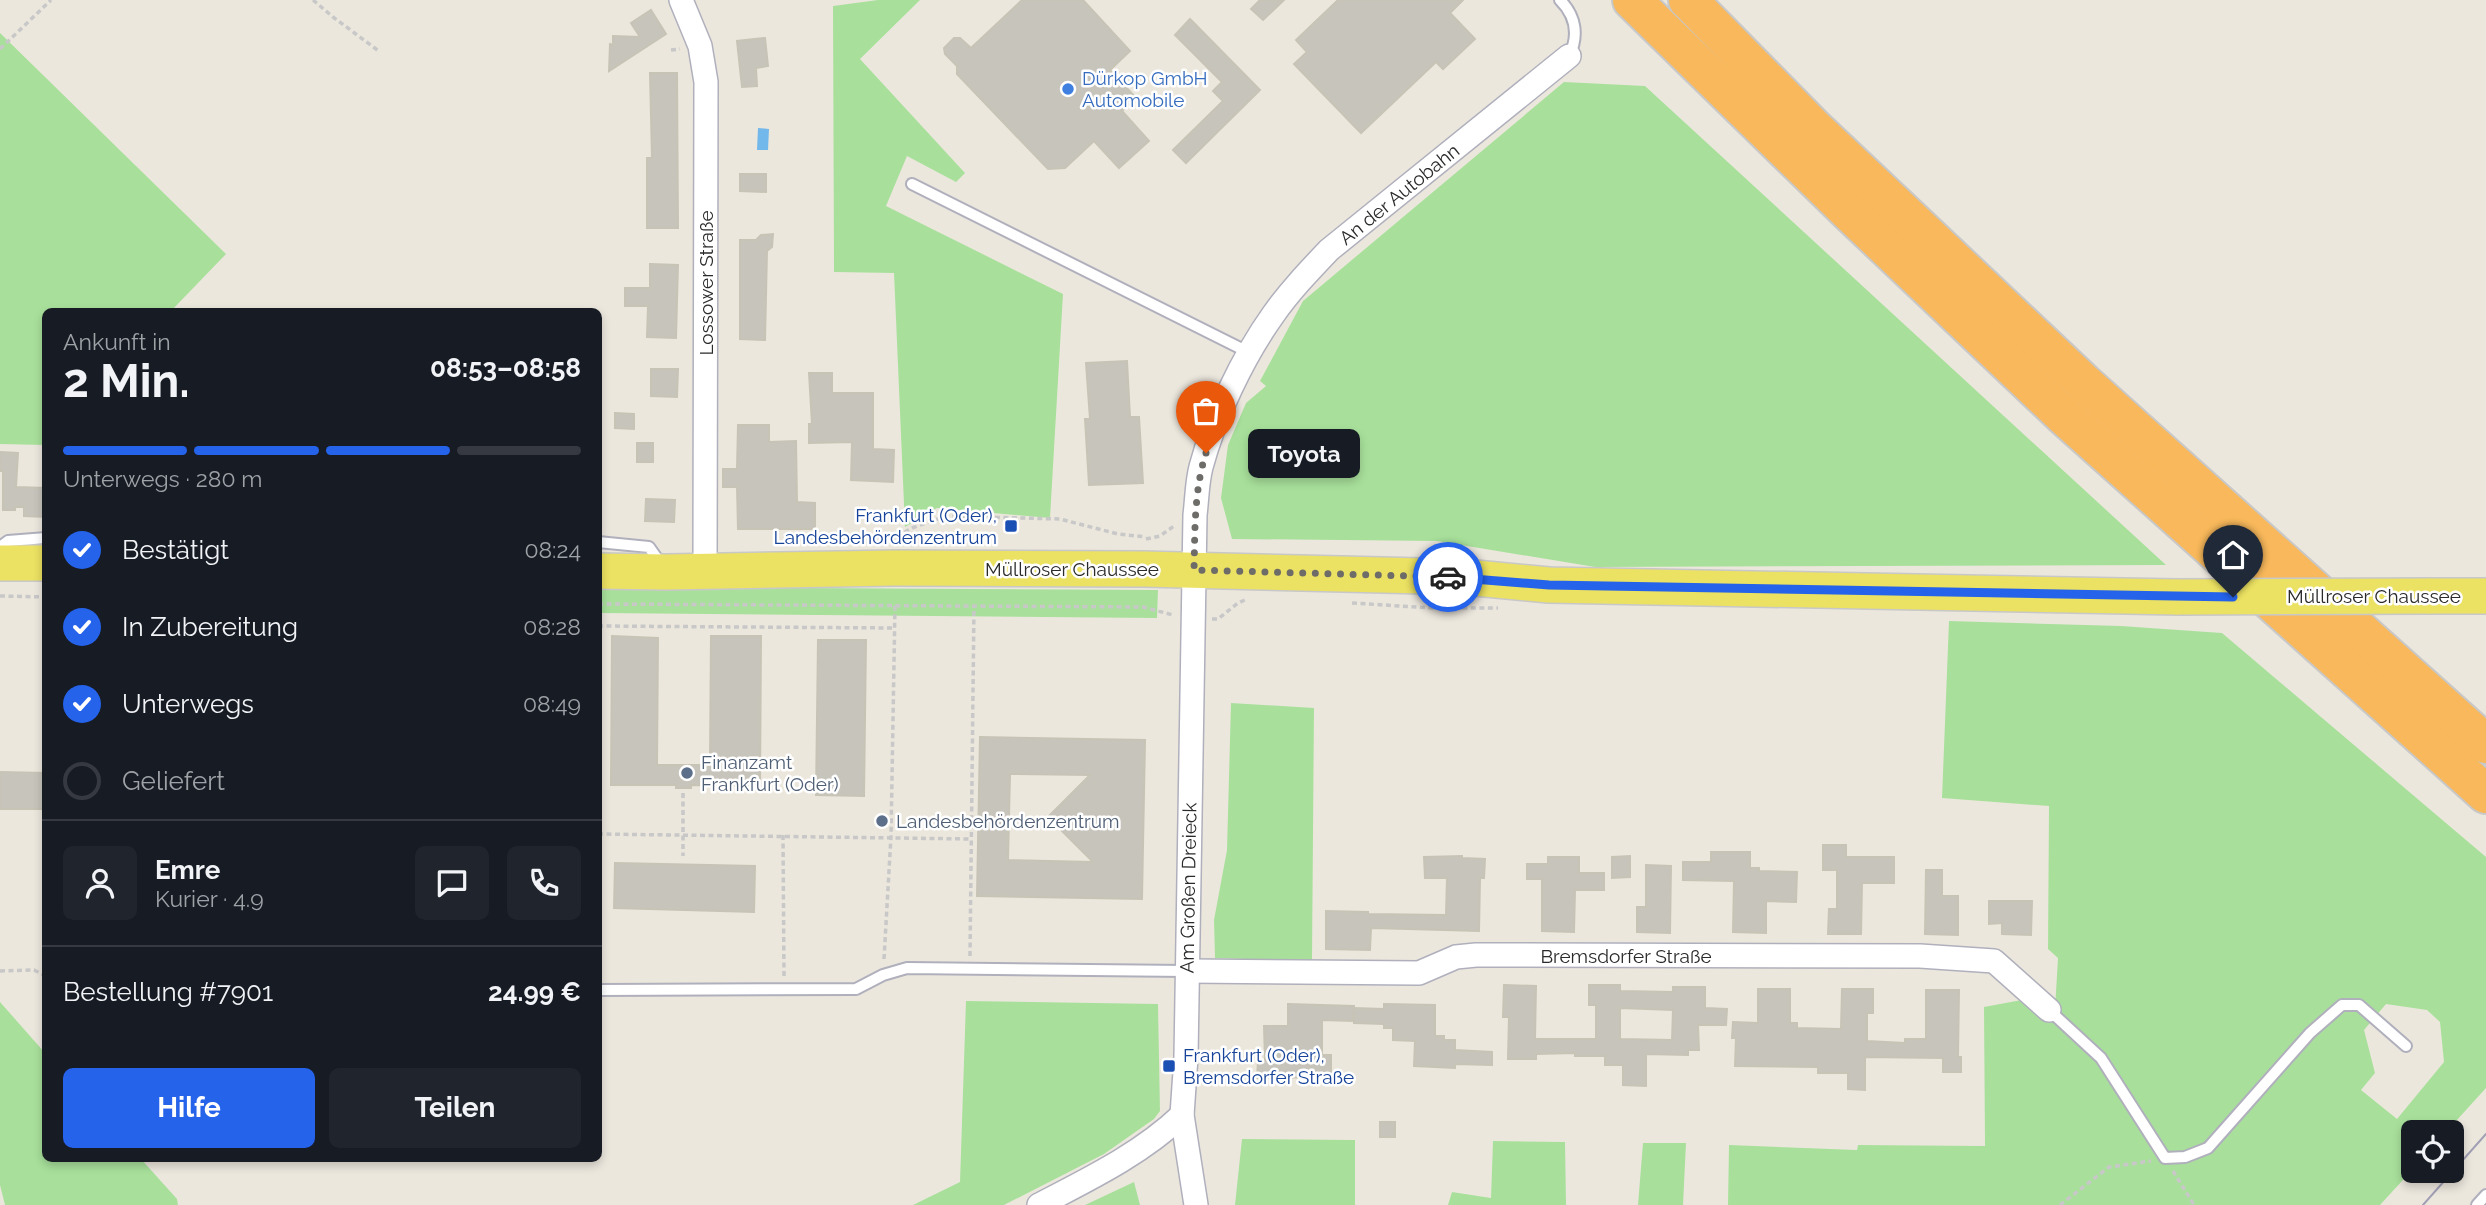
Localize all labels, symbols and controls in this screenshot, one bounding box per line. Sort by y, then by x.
place label: Dürkop GmbH Automobile [1082,67,1208,111]
marker: Dürkop GmbH Automobile [1060,81,1076,97]
street label: An der Autobahn [1335,139,1463,249]
street label: Lossower Straße [695,210,717,356]
text: Ankunft in [63,328,171,355]
text: 08:53–08:58 [430,353,581,383]
text: 2 Min. [63,354,190,408]
pin [1176,381,1236,453]
icon: bag [1187,392,1225,430]
callout: Toyota [1248,428,1360,477]
text: Toyota [1267,440,1341,467]
text: Unterwegs · 280 m [63,465,263,492]
place label: Frankfurt (Oder), Landesbehördenzentrum [774,504,997,548]
marker: Frankfurt (Oder), Landesbehördenzentrum [1003,518,1019,534]
pin [2203,525,2263,597]
icon: check [63,531,101,569]
text: Bestätigt [122,535,229,565]
text: 08:24 [524,536,581,563]
icon: home [2214,536,2252,574]
courier [1413,542,1483,612]
street label: Müllroser Chaussee [985,558,1159,580]
icon: car [1429,558,1467,596]
street label: Müllroser Chaussee [2287,585,2461,607]
icon: check [63,608,101,646]
text: In Zubereitung [122,612,298,642]
text: 08:28 [523,613,581,640]
icon: check [63,685,101,723]
text: Unterwegs [122,689,254,719]
text: 08:49 [523,690,581,717]
place label: Finanzamt Frankfurt (Oder) [701,751,839,795]
marker: Finanzamt Frankfurt (Oder) [679,765,695,781]
text: Geliefert [122,766,225,796]
street label: Am Großen Dreieck [1176,802,1200,974]
place label: Landesbehördenzentrum [896,810,1119,832]
marker: Landesbehördenzentrum [874,813,890,829]
button: person [63,846,137,920]
button: chat [415,846,489,920]
button: phone [507,846,581,920]
text: Emre [155,855,220,885]
text: Kurier · 4.9 [155,885,264,912]
street label: Bremsdorfer Straße [1540,945,1712,967]
text: Bestellung #7901 [63,977,273,1007]
text: 24.99 € [488,977,581,1007]
place label: Frankfurt (Oder), Bremsdorfer Straße [1183,1044,1354,1088]
marker: Frankfurt (Oder), Bremsdorfer Straße [1161,1058,1177,1074]
button: Hilfe [63,1068,315,1148]
button: Teilen [329,1068,581,1148]
map controls [2401,1120,2464,1183]
button: locate [2401,1120,2464,1183]

